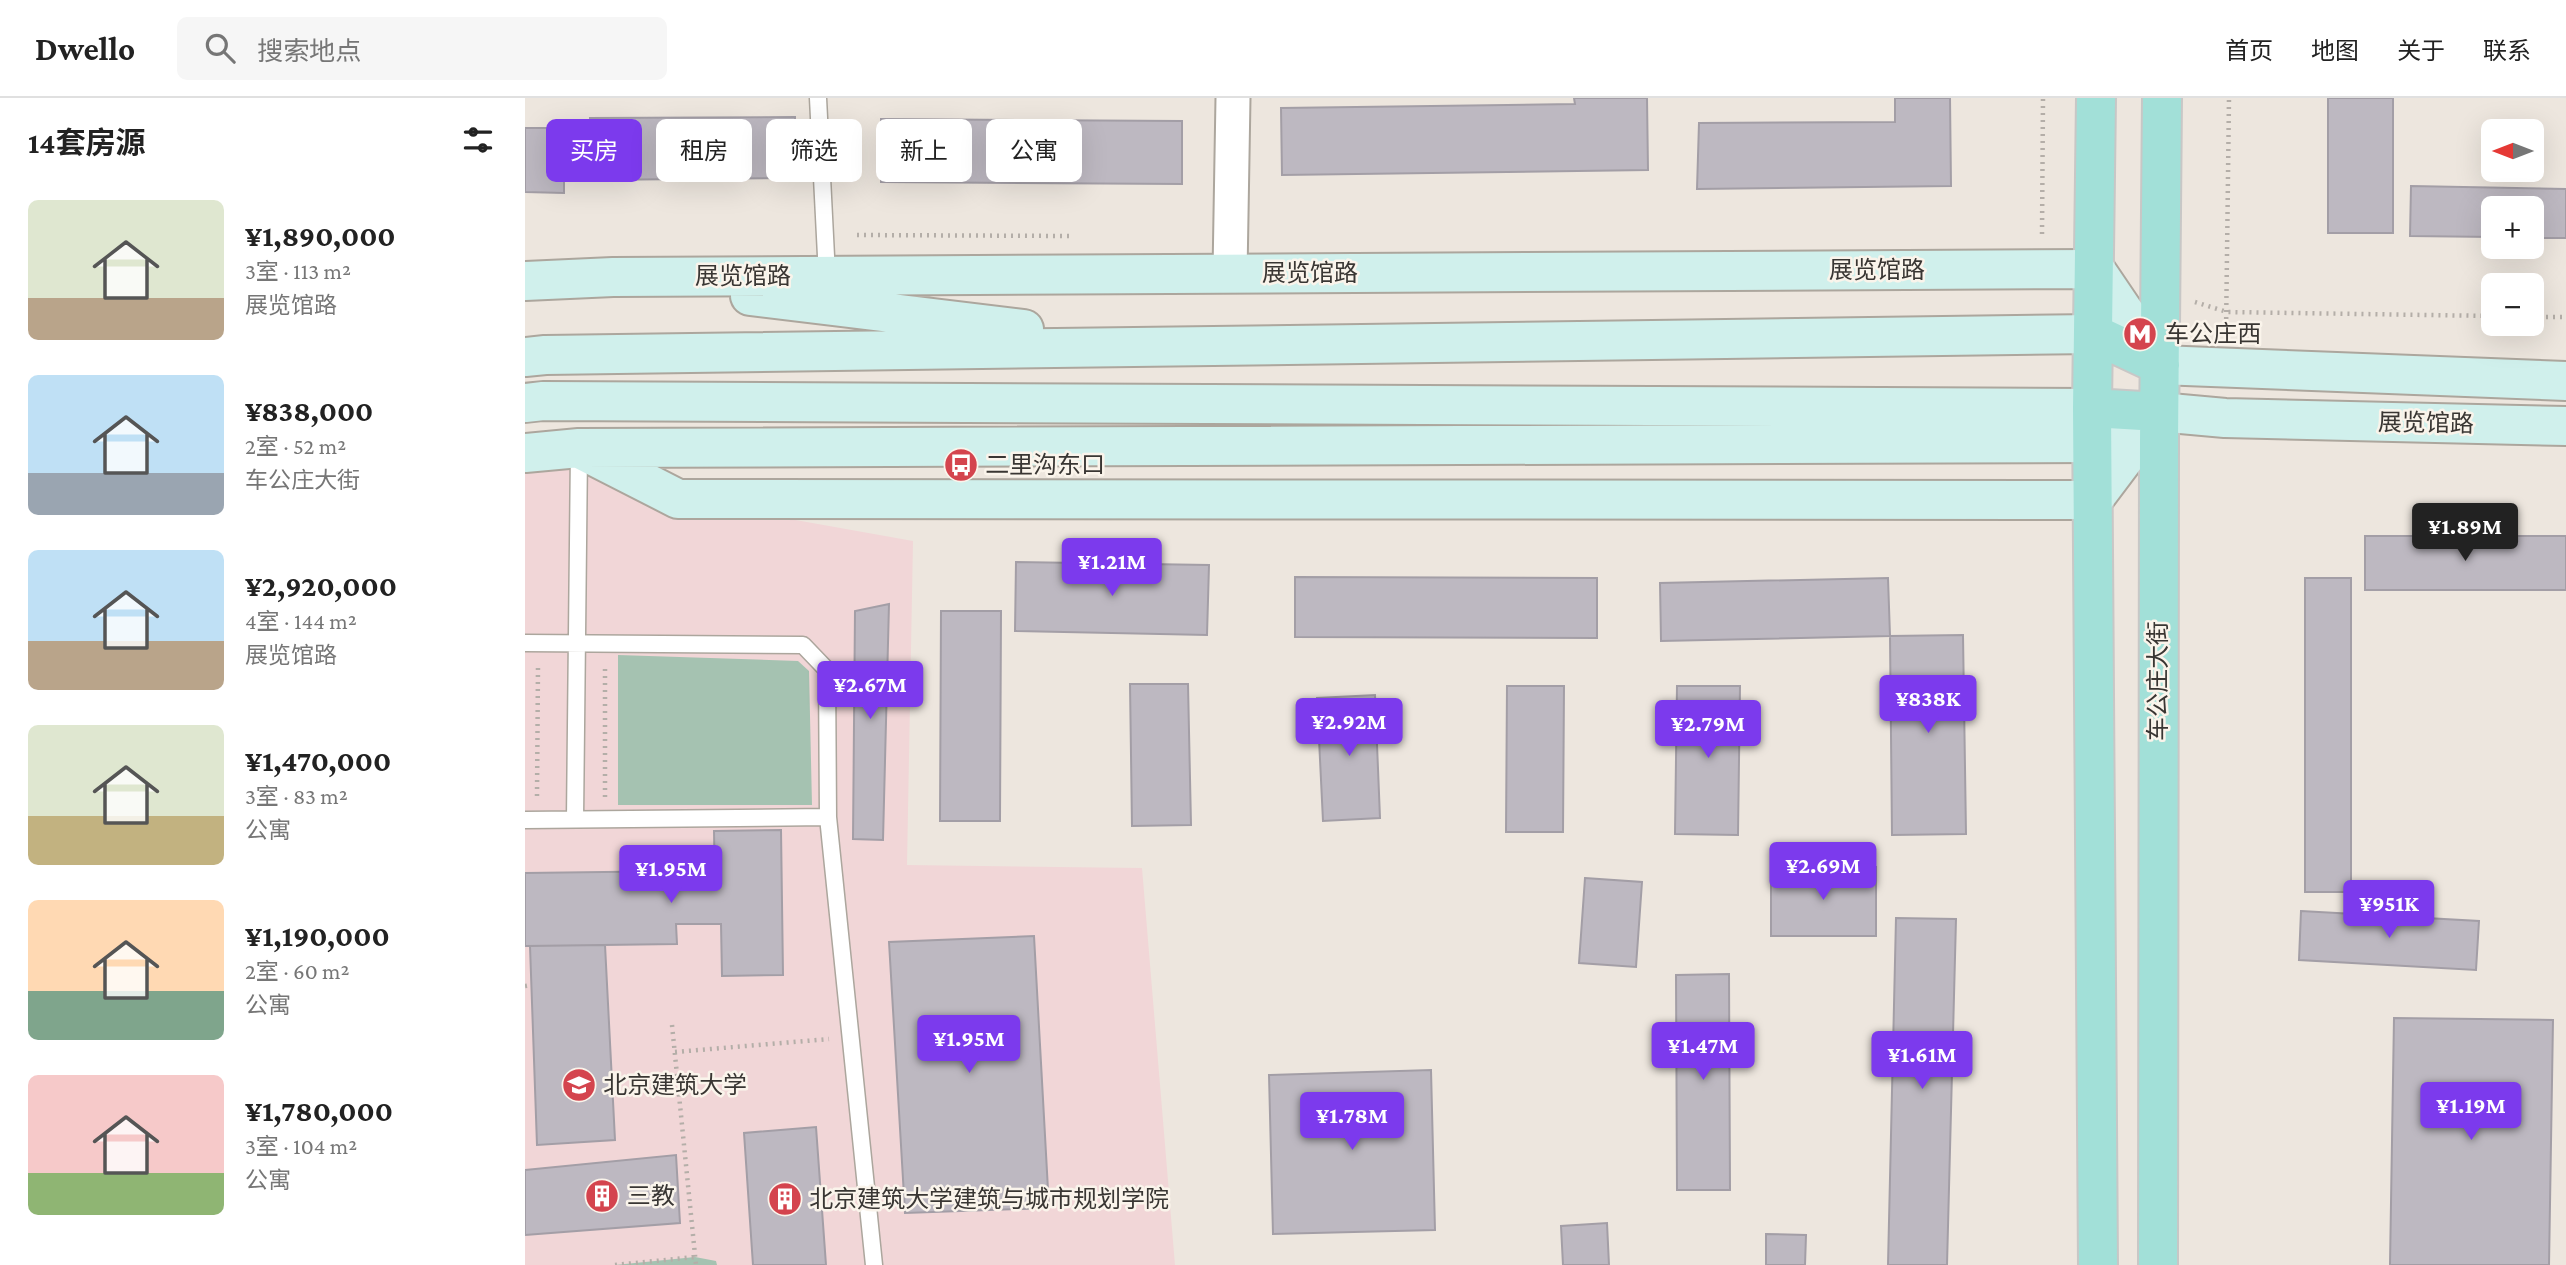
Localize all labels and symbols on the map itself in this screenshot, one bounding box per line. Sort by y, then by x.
north arrow [2481,119,2545,182]
street label: 展览馆路 [1829,256,1925,283]
street label: 展览馆路 [1262,259,1358,286]
street label: 展览馆路 [695,262,791,289]
metro station icon: 车公庄西 [2121,315,2159,353]
place label: 车公庄西 [2165,320,2261,347]
street label: 展览馆路 [2378,408,2474,437]
bus stop icon: 二里沟东口 [942,446,980,484]
place label: 二里沟东口 [985,451,1105,478]
pin: ¥1.89M [2408,504,2522,563]
pin: ¥1.21M [1055,538,1169,598]
street label: 车公庄大街 [2144,621,2171,741]
pin: ¥2.67M [813,662,927,721]
pin: ¥838K [1879,676,1977,735]
pin: ¥2.92M [1292,698,1406,758]
pin: ¥2.79M [1651,700,1765,760]
pin: ¥2.69M [1766,842,1880,902]
pin: ¥1.95M [614,846,728,905]
pin: ¥951K [2340,880,2438,940]
pin: ¥1.95M [912,1016,1026,1075]
pin: ¥1.47M [1646,1023,1760,1082]
pin: ¥1.61M [1865,1032,1979,1091]
school or university icon: 北京建筑大学 [560,1066,598,1104]
place label: 北京建筑大学 [603,1071,747,1098]
pin: ¥1.19M [2414,1082,2528,1142]
pin: ¥1.78M [1295,1093,1409,1152]
building icon: 三教 [583,1177,621,1215]
building icon: 北京建筑大学建筑与城市规划学院 [766,1180,804,1218]
place label: 三教 [627,1182,675,1209]
place label: 北京建筑大学建筑与城市规划学院 [809,1185,1169,1212]

